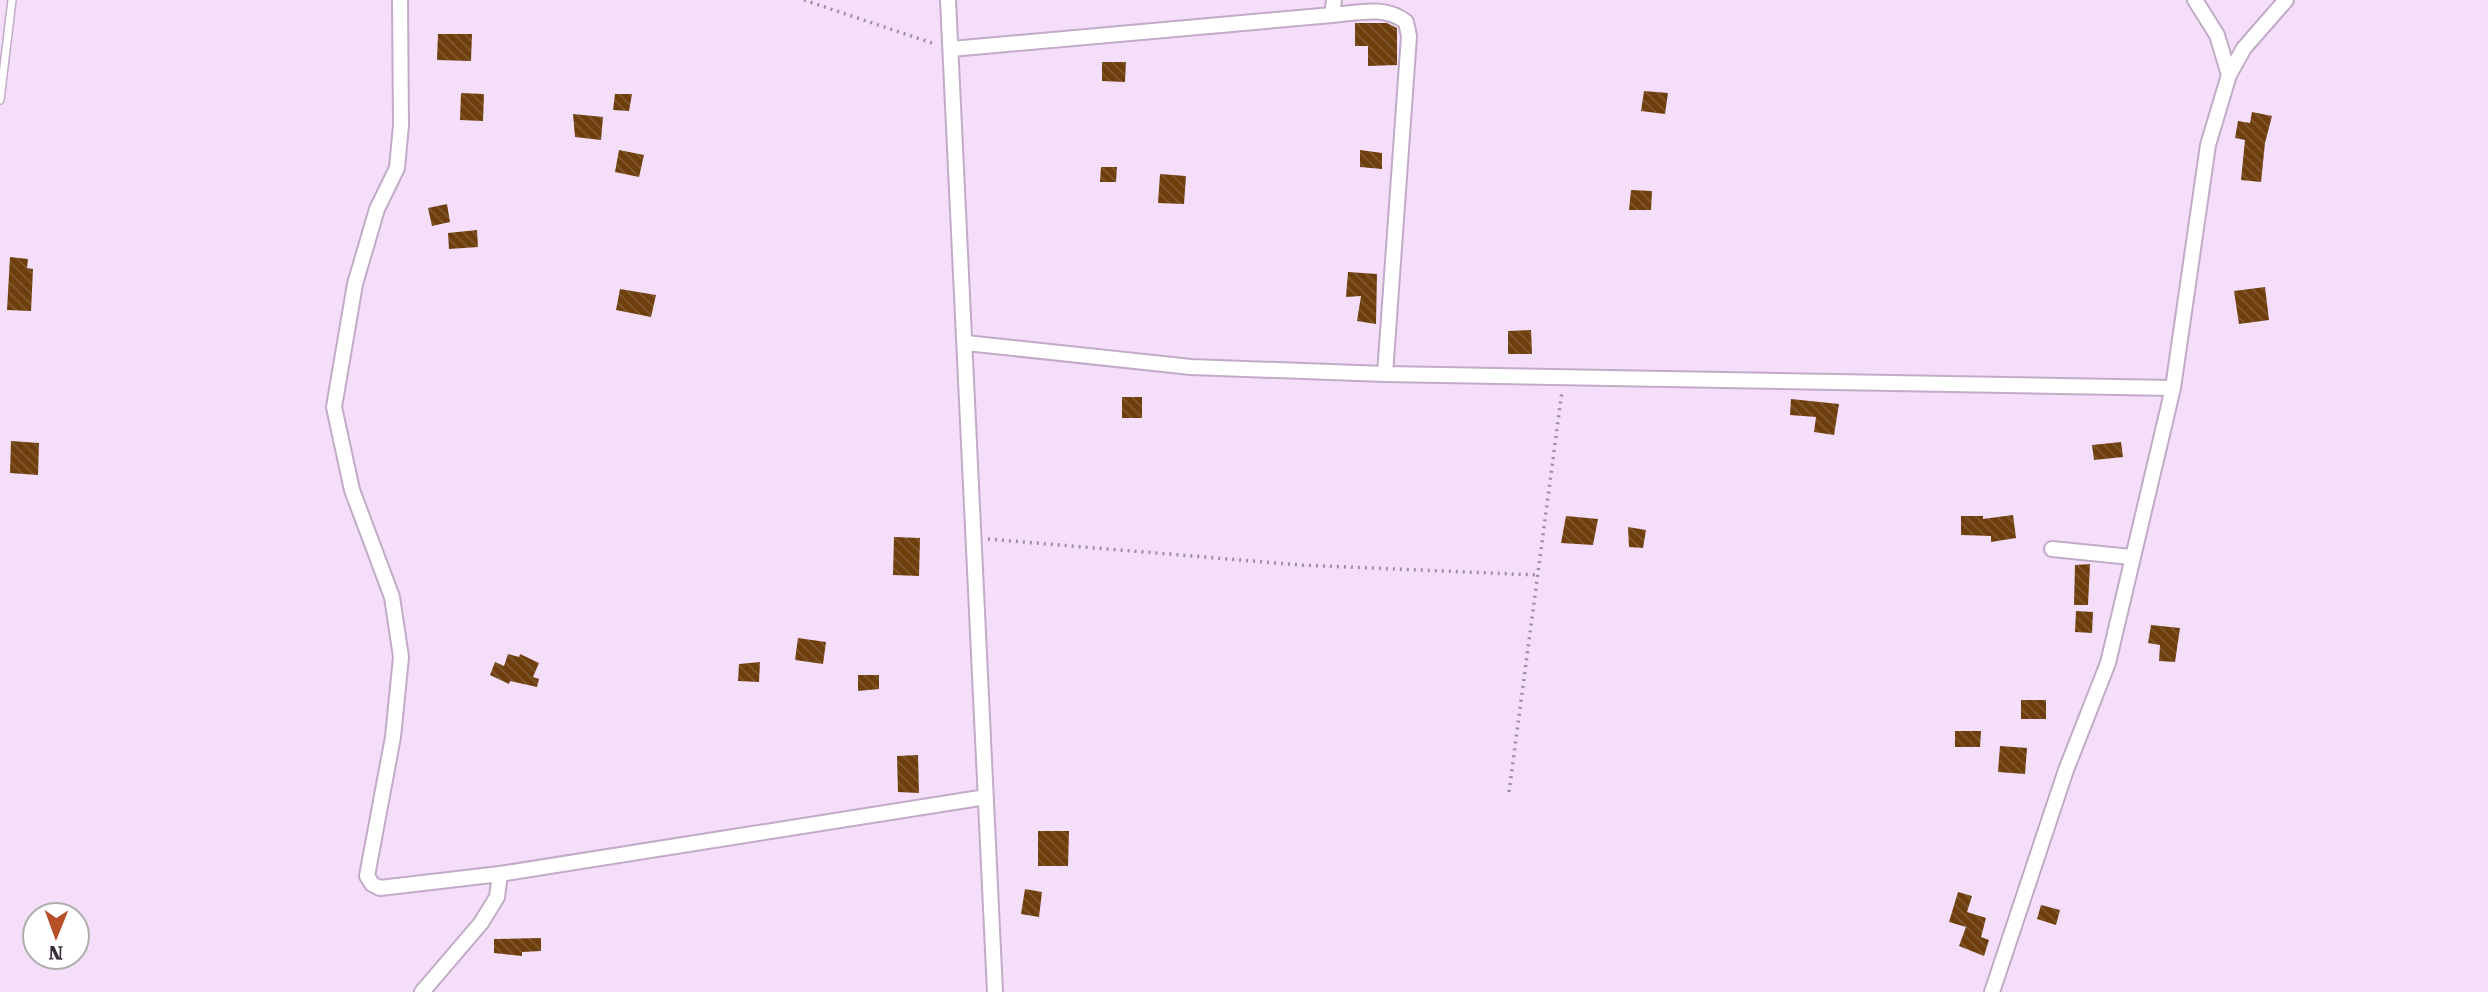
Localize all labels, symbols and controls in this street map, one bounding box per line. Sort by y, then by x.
north arrow [21,901,91,971]
text: N [48,941,63,964]

